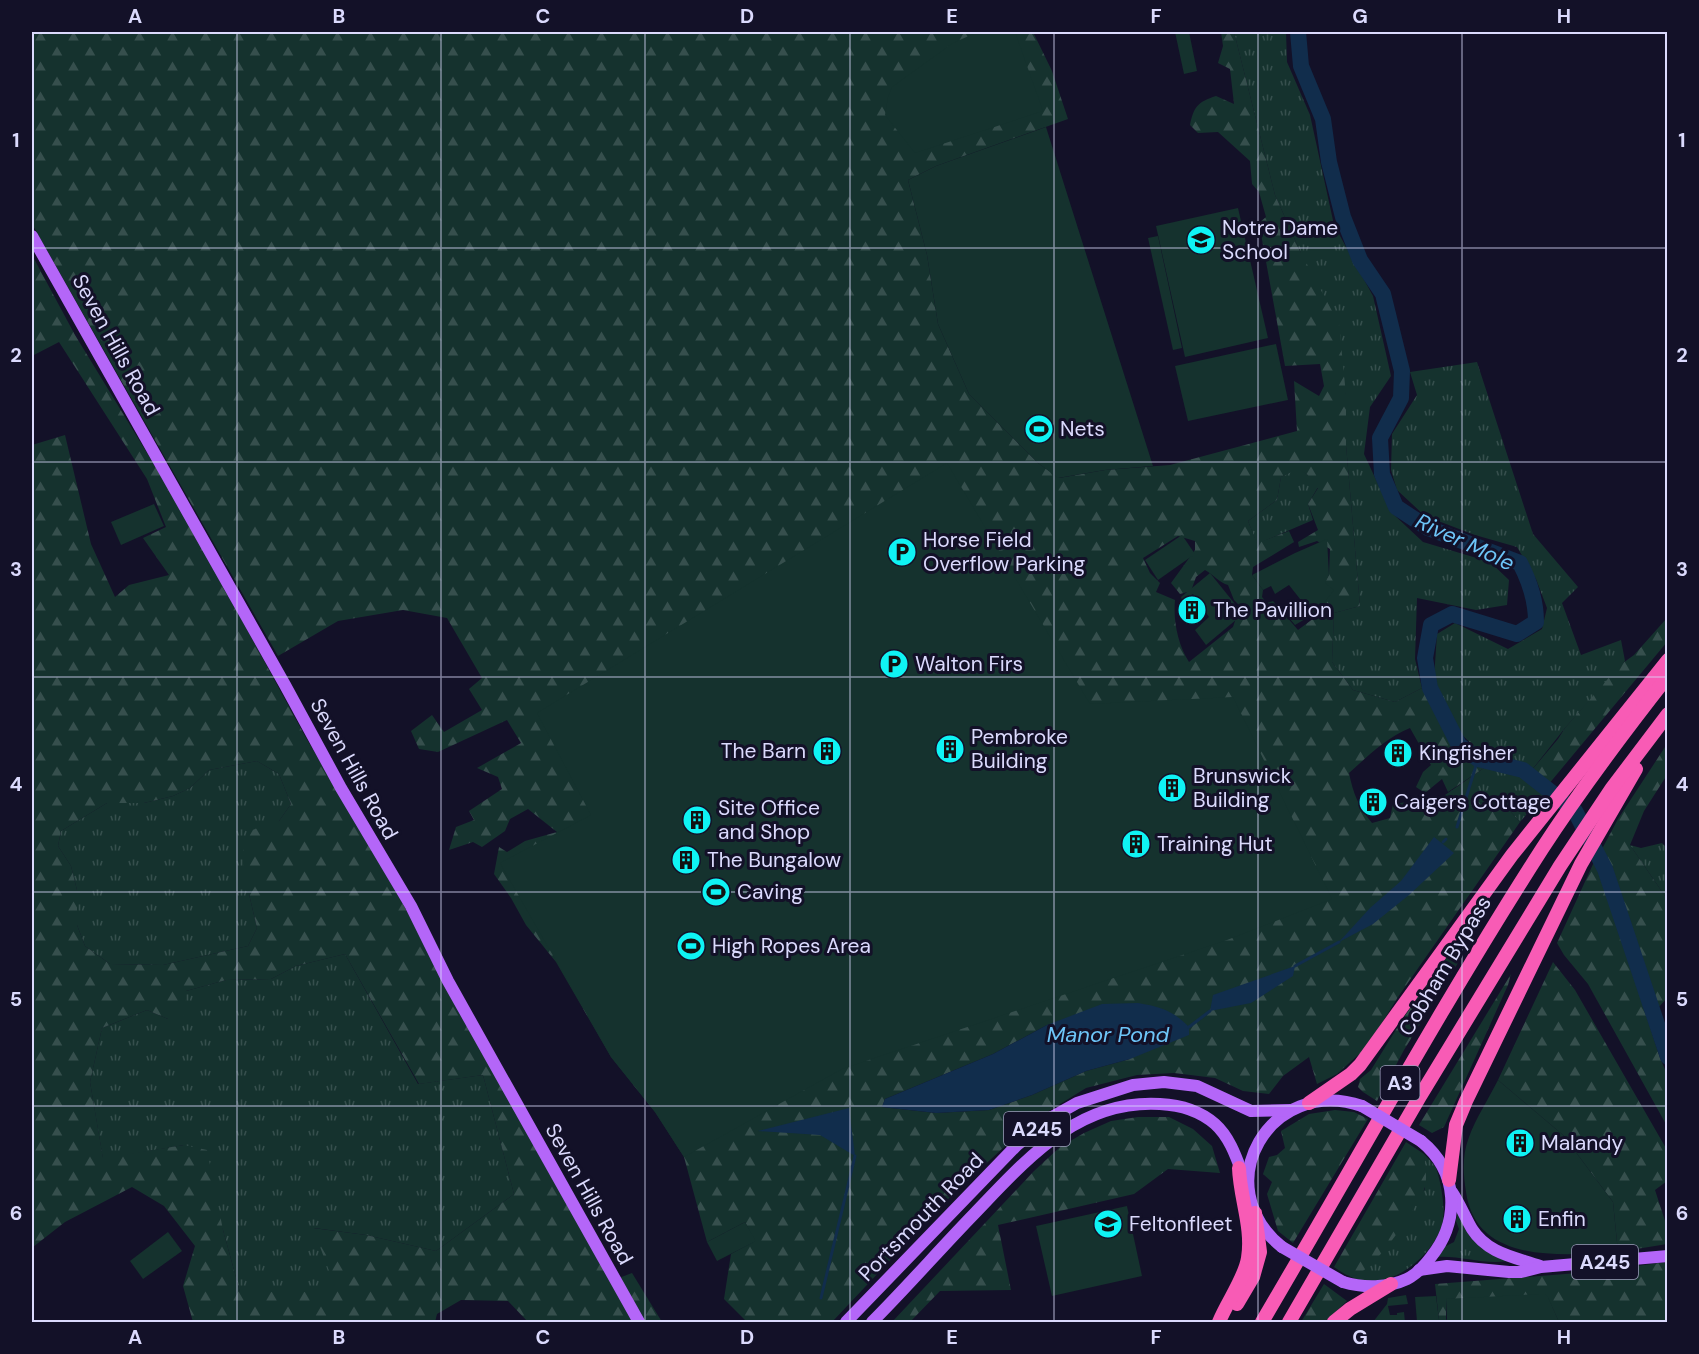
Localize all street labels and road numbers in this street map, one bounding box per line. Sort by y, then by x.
street label: Seven Hills Road [66,269,166,421]
street label: Seven Hills Road [304,693,404,845]
street label: Cobham Bypass [1392,891,1498,1041]
road number: A3 [1380,1066,1420,1100]
road number: A245 [1004,1112,1070,1146]
street label: Seven Hills Road [539,1118,639,1270]
street label: Portsmouth Road [852,1147,990,1287]
road number: A245 [1572,1245,1638,1279]

